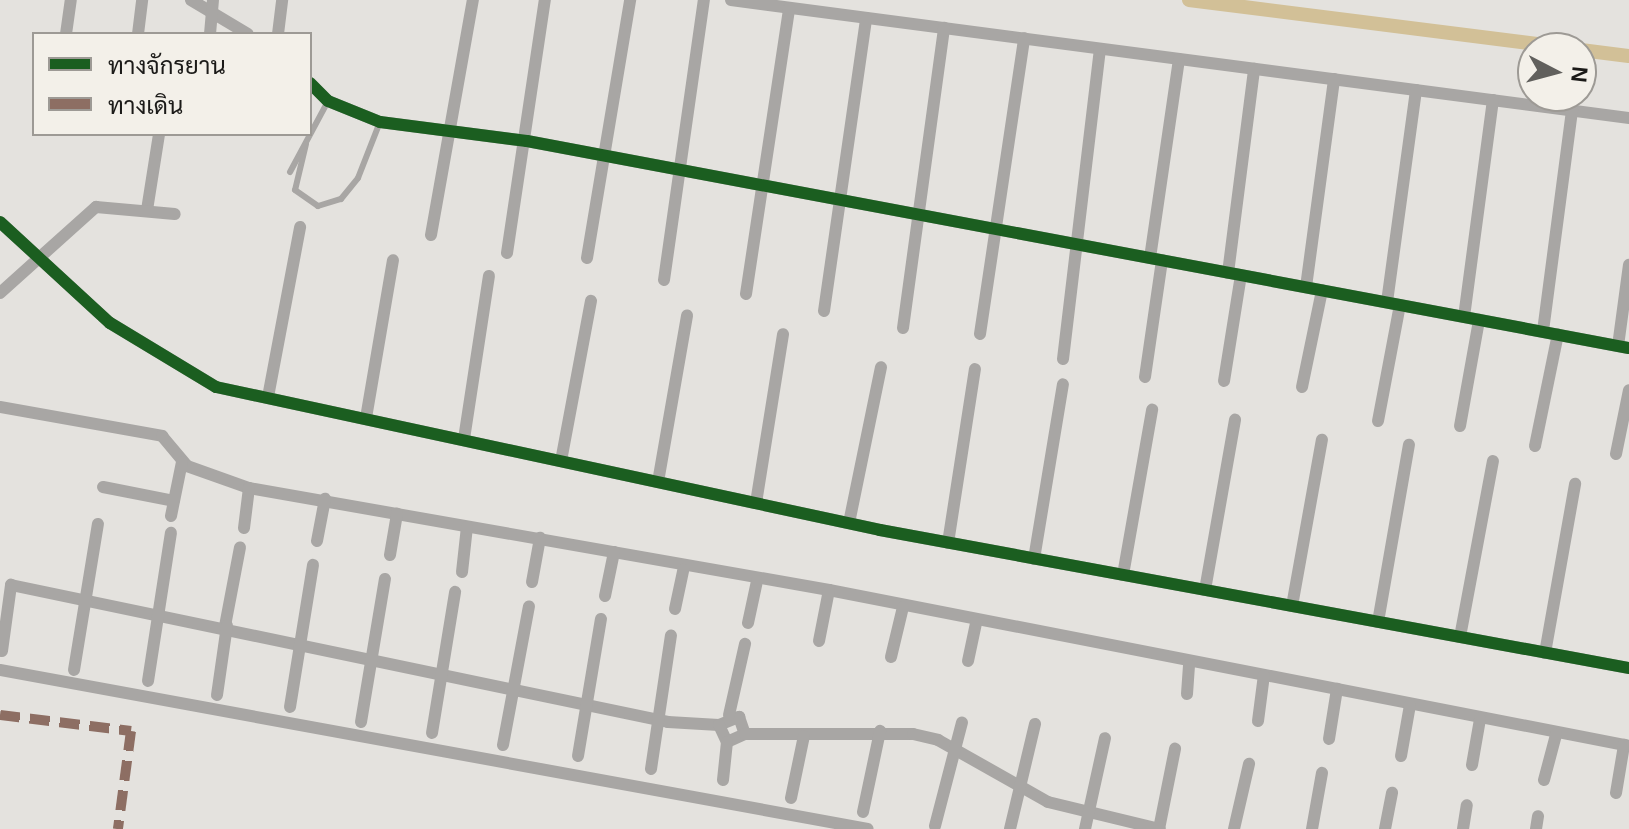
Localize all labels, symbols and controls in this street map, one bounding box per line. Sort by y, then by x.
legend [32,32,312,136]
north arrow [1517,32,1597,112]
text: ทางจักรยาน [108,52,226,79]
text: N [1566,65,1593,84]
text: ทางเดิน [108,92,183,119]

